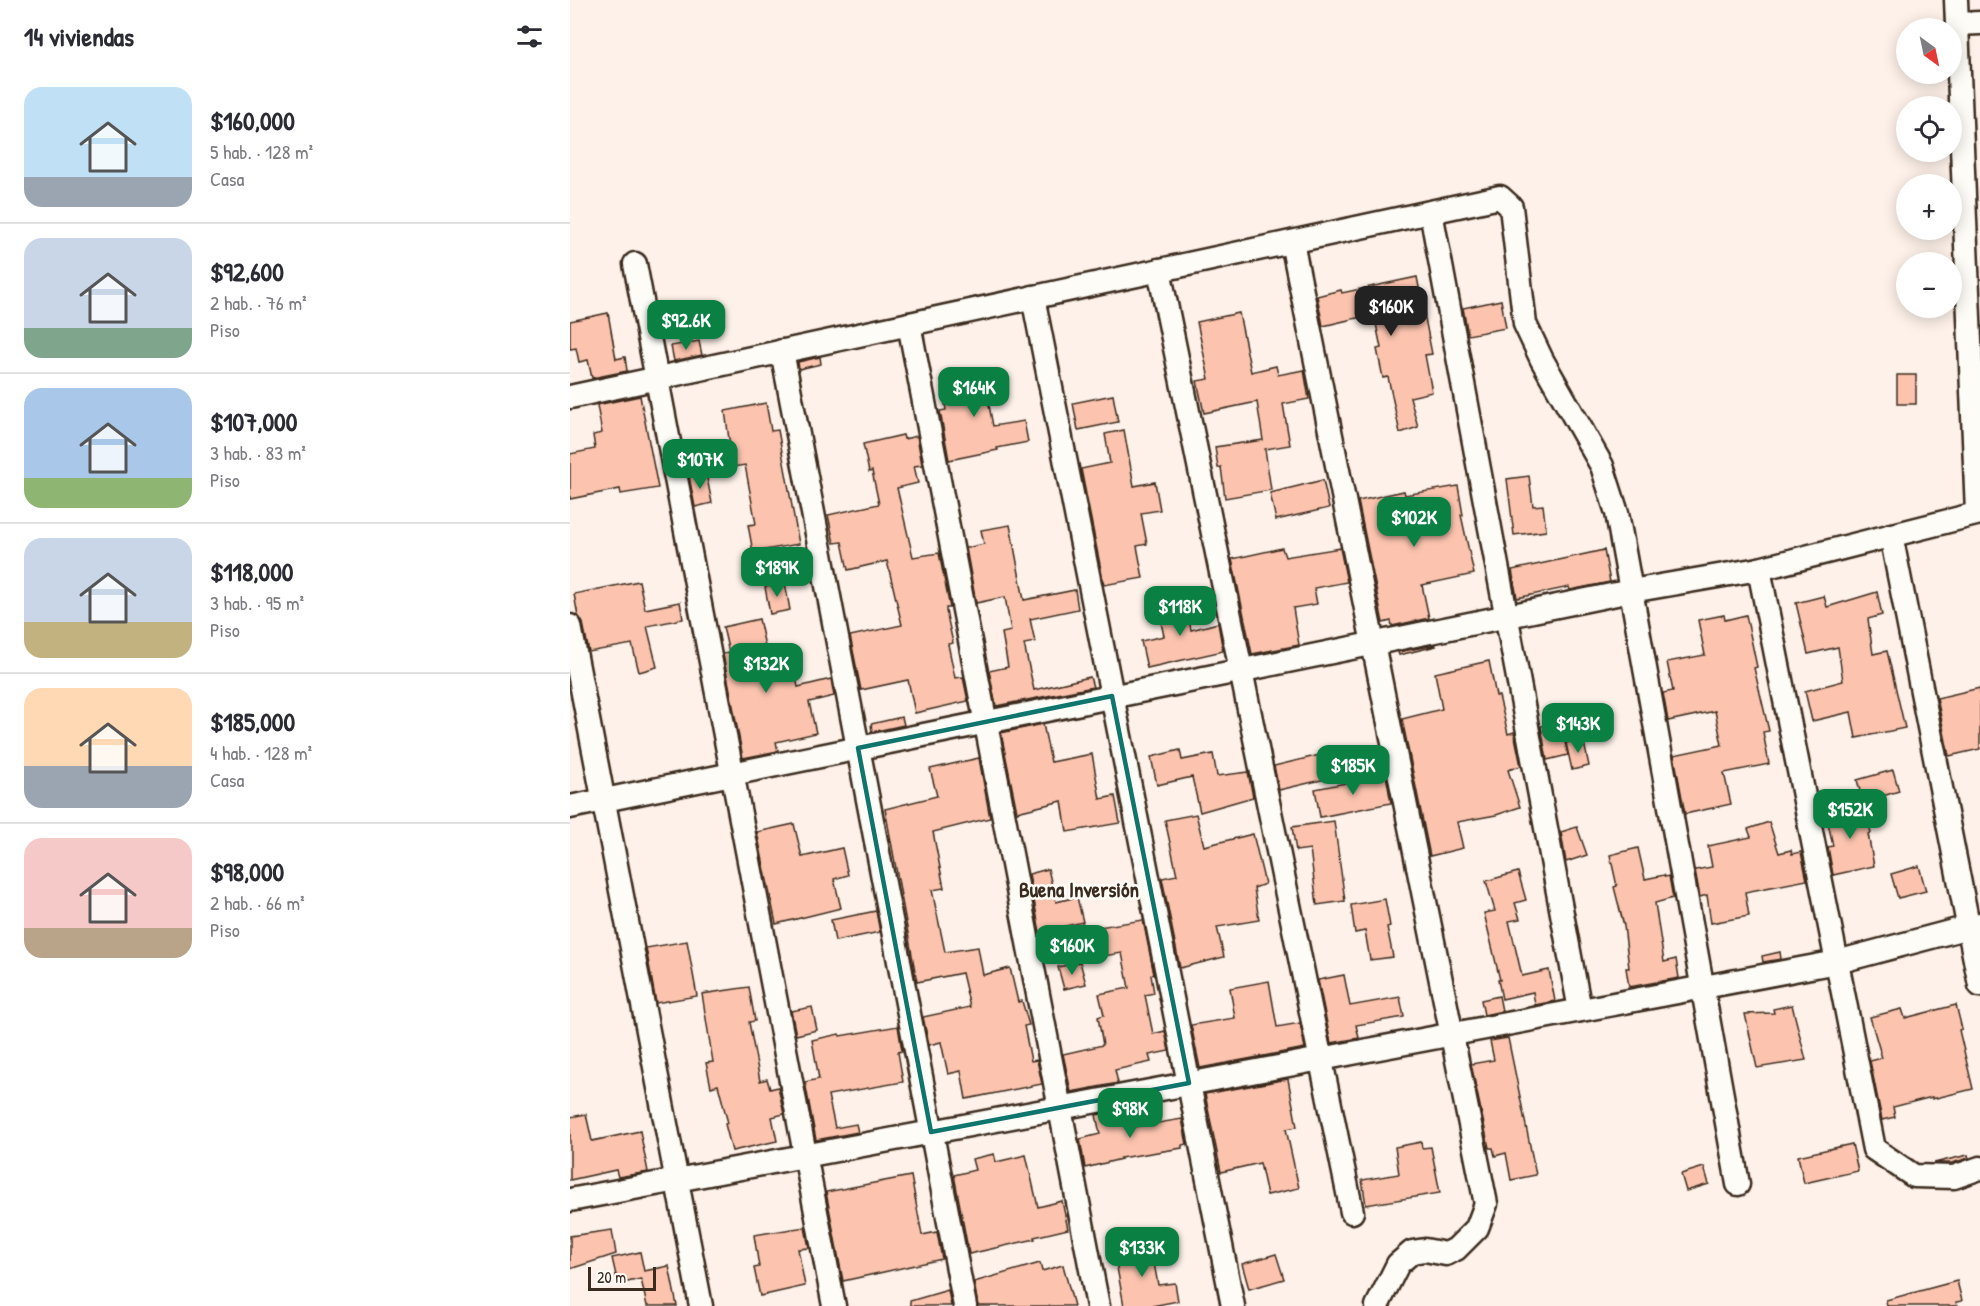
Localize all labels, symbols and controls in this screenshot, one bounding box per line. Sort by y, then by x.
north arrow [1896,18,1962,84]
map controls [1896,18,1962,318]
text: 14 viviendas [24,19,134,54]
icon: filters [513,20,546,53]
button: locate [1896,96,1962,162]
text: $160,000 [210,103,295,138]
icon: home [72,111,144,183]
text: 5 hab. · 128 m² [210,138,313,165]
text: Casa [210,165,244,192]
button: + [1896,174,1962,240]
button: − [1896,252,1962,318]
text: $92,600 [210,254,284,289]
icon: home [72,262,144,334]
pin: $160K [1349,286,1433,337]
text: 2 hab. · 76 m² [210,289,307,316]
text: $160K [1369,292,1413,319]
pin: $92.6K [637,300,735,351]
text: $92.6K [661,306,711,333]
text: Piso [210,316,240,343]
pin: $164K [932,367,1016,418]
text: $164K [952,373,996,400]
text: $107,000 [210,404,297,439]
icon: home [72,412,144,484]
text: 3 hab. · 83 m² [210,439,306,466]
pin: $107K [658,439,742,490]
text: $107K [677,445,723,472]
text: Piso [210,466,240,493]
pin: $102K [1372,497,1456,548]
text: $102K [1391,503,1437,530]
pin: $189K [735,547,819,598]
text: $189K [755,553,799,580]
text: $118,000 [210,554,294,589]
icon: home [72,562,144,634]
pin: $118K [1138,586,1222,637]
text: 3 hab. · 95 m² [210,589,304,616]
text: $118K [1158,592,1202,619]
text: Piso [210,616,240,643]
pin: $132K [724,643,808,694]
text: $132K [743,649,789,676]
pin: $143K [1536,703,1620,754]
text: $185,000 [210,704,295,739]
text: $143K [1556,709,1600,736]
icon: home [72,712,144,784]
text: 4 hab. · 128 m² [210,739,312,766]
pin: $185K [1311,745,1395,796]
text: $185K [1331,751,1375,778]
text: Casa [210,766,244,793]
pin: $152K [1808,789,1892,840]
text: $152K [1827,795,1873,822]
text: $98,000 [210,854,284,889]
icon: home [72,862,144,934]
district label: Buena Inversión [1019,875,1139,904]
text: 2 hab. · 66 m² [210,889,305,916]
text: Piso [210,916,240,943]
pin: $160K [1030,925,1114,976]
text: $160K [1050,931,1094,958]
pin: $98K [1094,1088,1166,1139]
text: $98K [1112,1094,1148,1121]
pin: $133K [1100,1227,1184,1278]
text: $133K [1119,1233,1165,1260]
scale bar [588,1264,656,1292]
text: 20 m [597,1266,626,1288]

